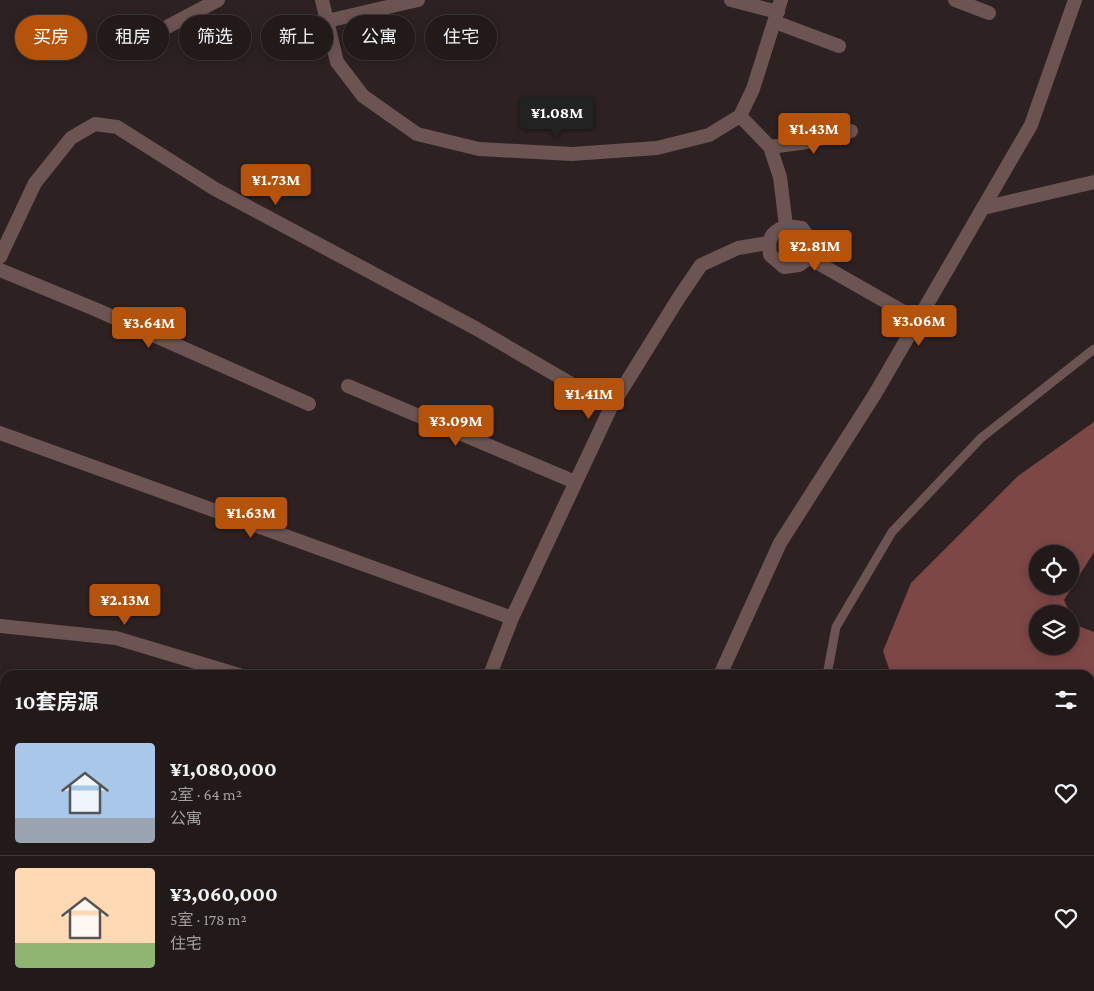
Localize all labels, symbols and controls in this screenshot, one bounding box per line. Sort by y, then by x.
chip: 买房 [15,15,87,60]
chip: 租房 [97,15,169,60]
chip: 筛选 [179,15,251,60]
chip: 新上 [261,15,333,60]
chip: 公寓 [343,15,415,60]
chip: 住宅 [425,15,497,60]
pin: ¥1.08M [516,96,598,139]
text: ¥1.08M [531,104,583,121]
pin: ¥1.43M [773,112,855,155]
text: ¥1.43M [789,120,839,137]
pin: ¥1.73M [235,164,317,206]
text: ¥1.73M [252,171,300,188]
pin: ¥2.81M [774,230,856,272]
text: ¥2.81M [790,237,840,254]
pin: ¥3.06M [878,304,960,347]
pin: ¥3.64M [108,306,190,349]
text: ¥3.06M [893,312,945,329]
text: ¥3.64M [123,314,175,331]
pin: ¥1.41M [548,378,630,420]
text: ¥1.41M [565,385,613,402]
pin: ¥3.09M [415,404,497,447]
text: ¥3.09M [430,412,482,429]
pin: ¥1.63M [210,496,292,539]
text: ¥1.63M [226,504,276,521]
map controls [1029,545,1079,655]
button: locate [1029,545,1079,595]
pin: ¥2.13M [84,584,166,626]
text: ¥2.13M [100,591,150,608]
button: layers [1029,605,1079,655]
icon: filters [1052,686,1080,714]
text: 10套房源 [15,690,99,714]
text: ¥1,080,000 [170,757,277,781]
icon: home [55,763,115,823]
icon: heart [1052,779,1080,807]
text: 2室 · 64 m² [170,786,242,803]
text: 公寓 [170,810,202,827]
text: ¥3,060,000 [170,882,278,906]
icon: home [55,888,115,948]
icon: heart [1052,904,1080,932]
text: 5室 · 178 m² [170,911,247,928]
text: 住宅 [170,935,202,952]

